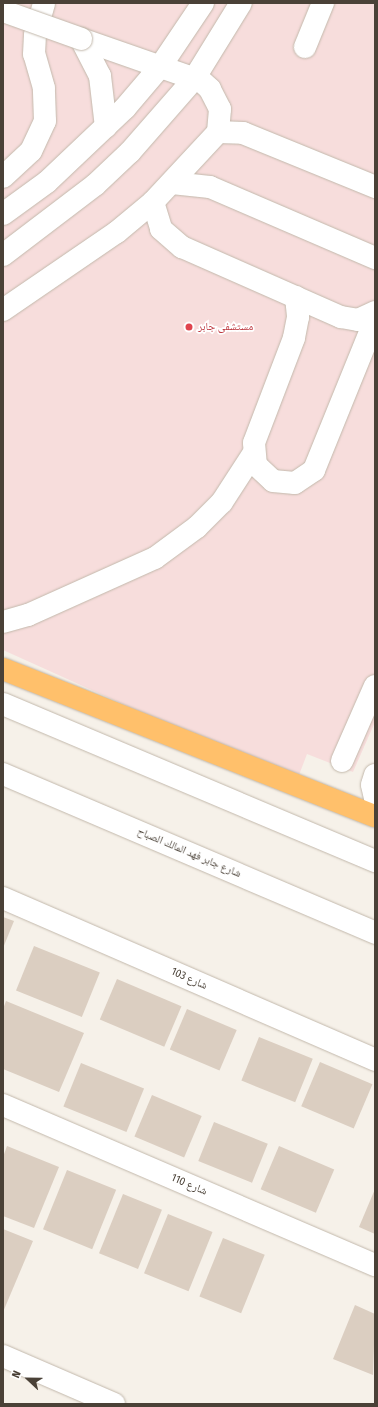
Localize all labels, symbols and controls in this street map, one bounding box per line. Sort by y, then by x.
place label: مستشفى جابر [198,320,253,334]
marker: مستشفى جابر [183,321,195,333]
street label: شارع جابر فهد المالك الصباح [135,825,243,881]
street label: شارع 103 [169,965,209,993]
street label: شارع 110 [169,1172,209,1198]
north arrow [8,1359,48,1399]
text: N [9,1369,24,1380]

